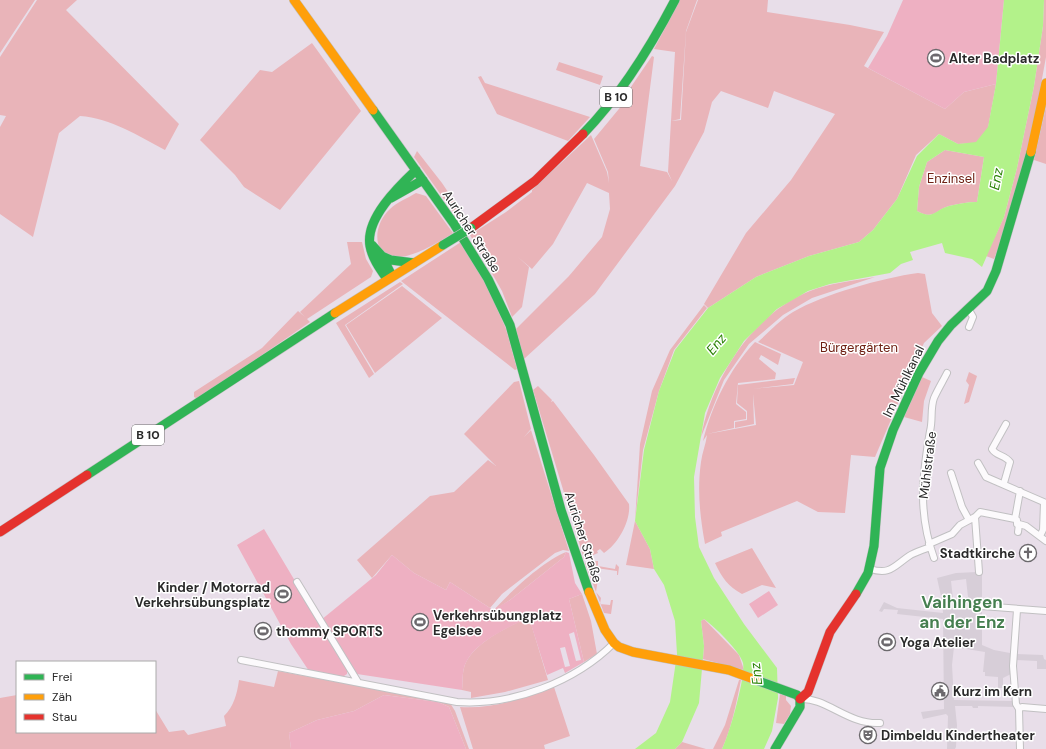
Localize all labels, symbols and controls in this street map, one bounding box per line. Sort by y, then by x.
sports icon: Alter Badplatz [926,48,946,68]
place label: Alter Badplatz [949,50,1039,67]
road number: B 10 [600,87,632,107]
water label: Enz [985,166,1007,192]
park label: Enzinsel [927,170,975,187]
street label: Auricher Straße [439,187,505,276]
water label: Enz [702,329,730,358]
park label: Bürgergärten [820,339,898,356]
street label: Im Mühlkanal [879,343,928,420]
road number: B 10 [132,425,164,445]
street label: Mühlstraße [915,430,940,500]
street label: Auricher Straße [561,489,606,585]
church icon: Stadtkirche [1018,543,1038,563]
place label: Stadtkirche [940,545,1015,562]
place label: Kinder / Motorrad Verkehrsübungsplatz [135,579,270,611]
sports icon: Kinder / Motorrad Verkehrsübungsplatz [273,584,293,604]
district label: Vaihingen an der Enz [919,591,1005,633]
place label: Verkehrsübungplatz Egelsee [433,607,561,639]
sports icon: Verkehrsübungplatz Egelsee [410,612,430,632]
sports icon: thommy SPORTS [253,621,273,641]
place label: thommy SPORTS [276,623,383,640]
sports icon: Yoga Atelier [877,632,897,652]
place label: Yoga Atelier [900,634,976,651]
legend [16,661,156,733]
water label: Enz [746,661,766,686]
text: Frei [52,669,72,685]
public building icon: Kurz im Kern [930,681,950,701]
place label: Kurz im Kern [953,683,1032,700]
text: Zäh [52,689,72,705]
text: Stau [52,709,77,725]
theatre icon: Dimbeldu Kindertheater [858,725,878,745]
place label: Dimbeldu Kindertheater [881,727,1035,744]

